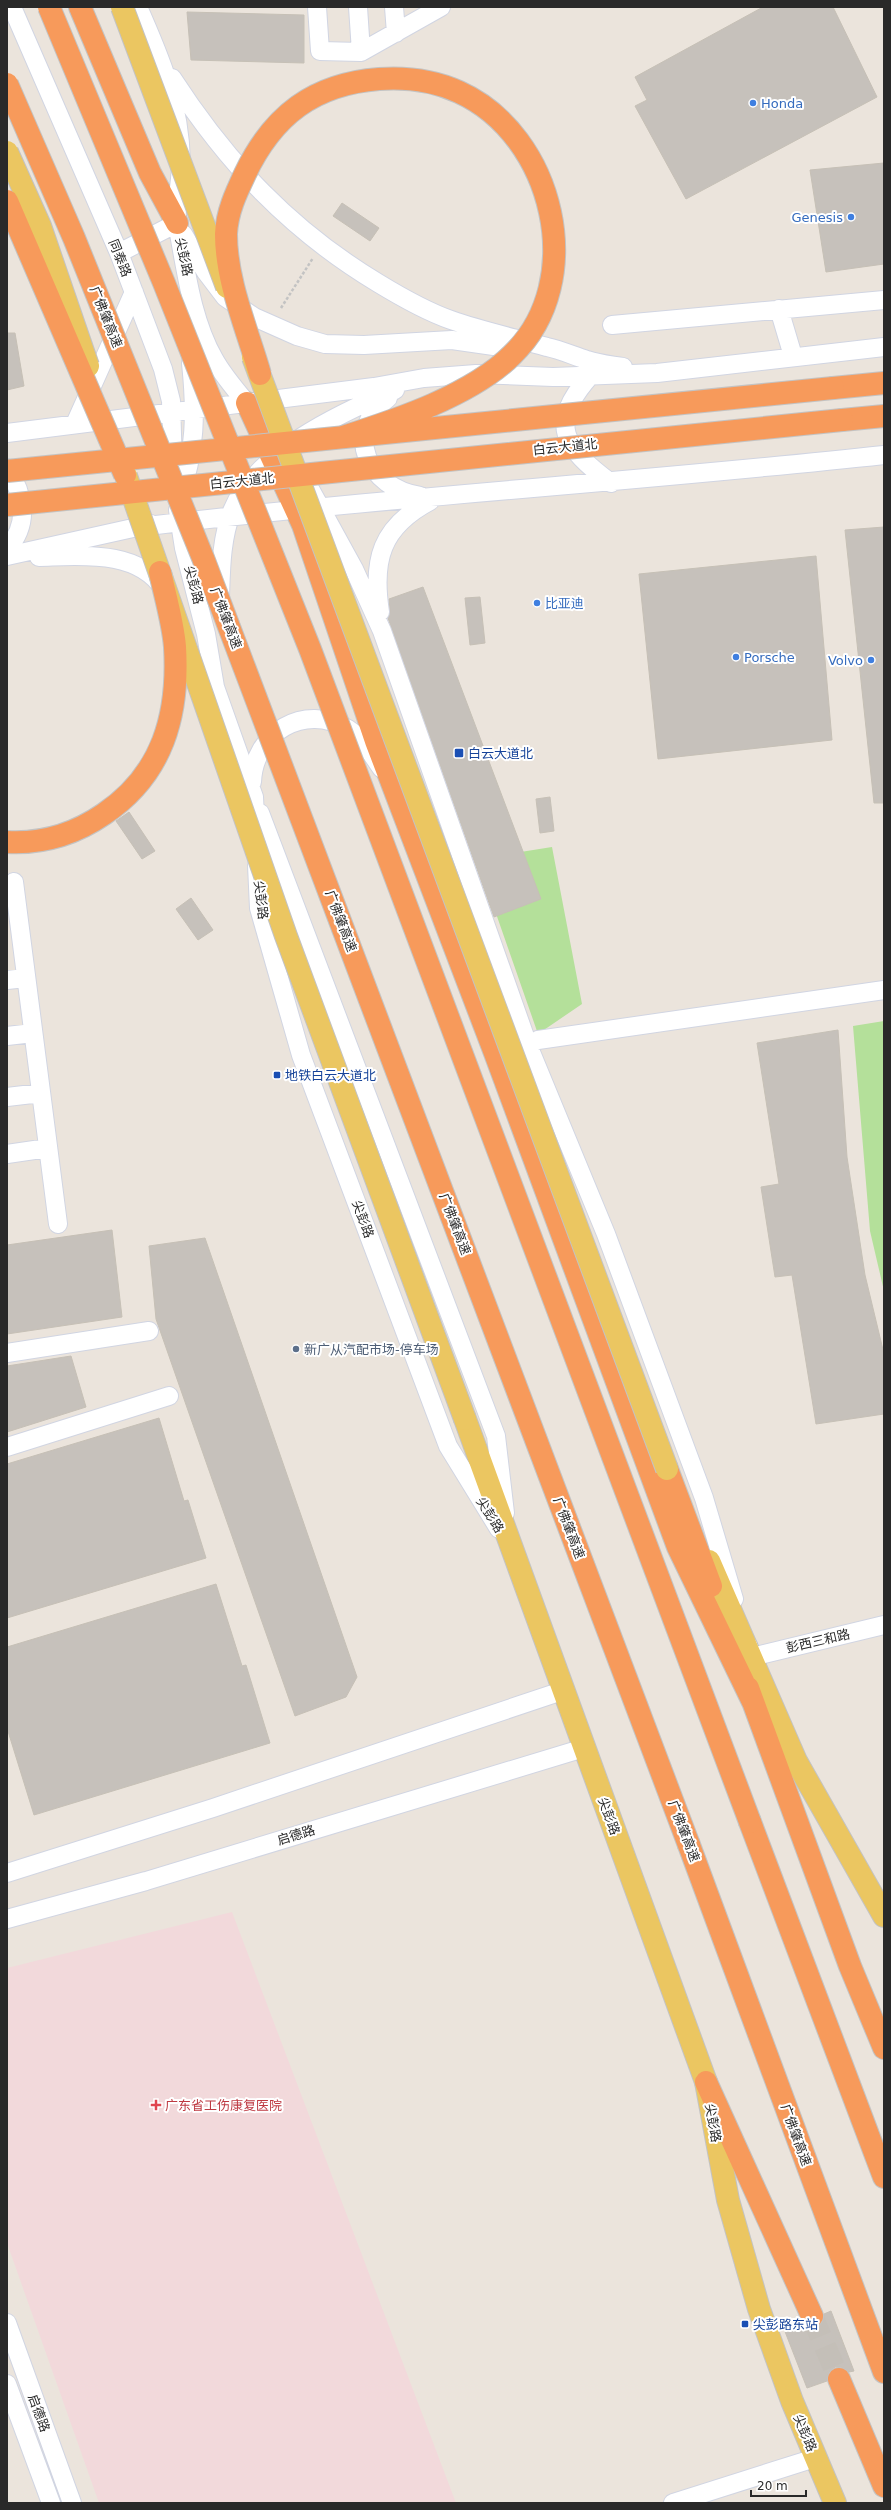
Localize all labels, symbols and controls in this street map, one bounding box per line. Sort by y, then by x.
place label: Honda [761,96,803,111]
marker: Honda [748,98,758,108]
place label: Genesis [792,210,843,225]
marker: Genesis [846,212,856,222]
street label: 尖彭路 [173,236,195,278]
street label: 同泰路 [106,237,134,279]
street label: 广佛肇高速 [87,284,125,350]
street label: 白云大道北 [532,436,598,458]
street label: 白云大道北 [209,470,275,492]
street label: 尖彭路 [182,564,206,606]
street label: 广佛肇高速 [207,585,245,651]
place label: 比亚迪 [545,596,584,611]
marker: 比亚迪 [532,598,542,608]
place label: Porsche [744,650,795,665]
marker: Porsche [731,652,741,662]
place label: Volvo [828,653,863,668]
marker: Volvo [866,655,876,665]
place label: 白云大道北 [468,746,533,761]
marker: 白云大道北 [453,747,465,759]
street label: 尖彭路 [251,880,271,920]
street label: 广佛肇高速 [322,888,360,954]
place label: 地铁白云大道北 [285,1068,376,1083]
marker: 地铁白云大道北 [272,1070,282,1080]
street label: 广佛肇高速 [436,1191,474,1257]
street label: 尖彭路 [349,1198,377,1240]
place label: 新广从汽配市场-停车场 [304,1342,439,1357]
marker: 新广从汽配市场-停车场 [291,1344,301,1354]
street label: 尖彭路 [473,1494,507,1536]
street label: 广佛肇高速 [550,1495,588,1561]
street label: 彭西三和路 [785,1626,851,1656]
street label: 尖彭路 [595,1795,623,1837]
street label: 广佛肇高速 [665,1798,703,1864]
street label: 启德路 [275,1822,317,1848]
place label: 广东省工伤康复医院 [165,2098,282,2113]
marker: 广东省工伤康复医院 [150,2099,162,2111]
street label: 尖彭路 [702,2102,724,2144]
street label: 广佛肇高速 [778,2102,814,2168]
place label: 尖彭路东站 [753,2317,818,2332]
marker: 尖彭路东站 [740,2319,750,2329]
street label: 启德路 [25,2392,53,2434]
street label: 尖彭路 [790,2412,820,2454]
scale bar [751,2472,806,2498]
text: 20 m [757,2479,788,2493]

